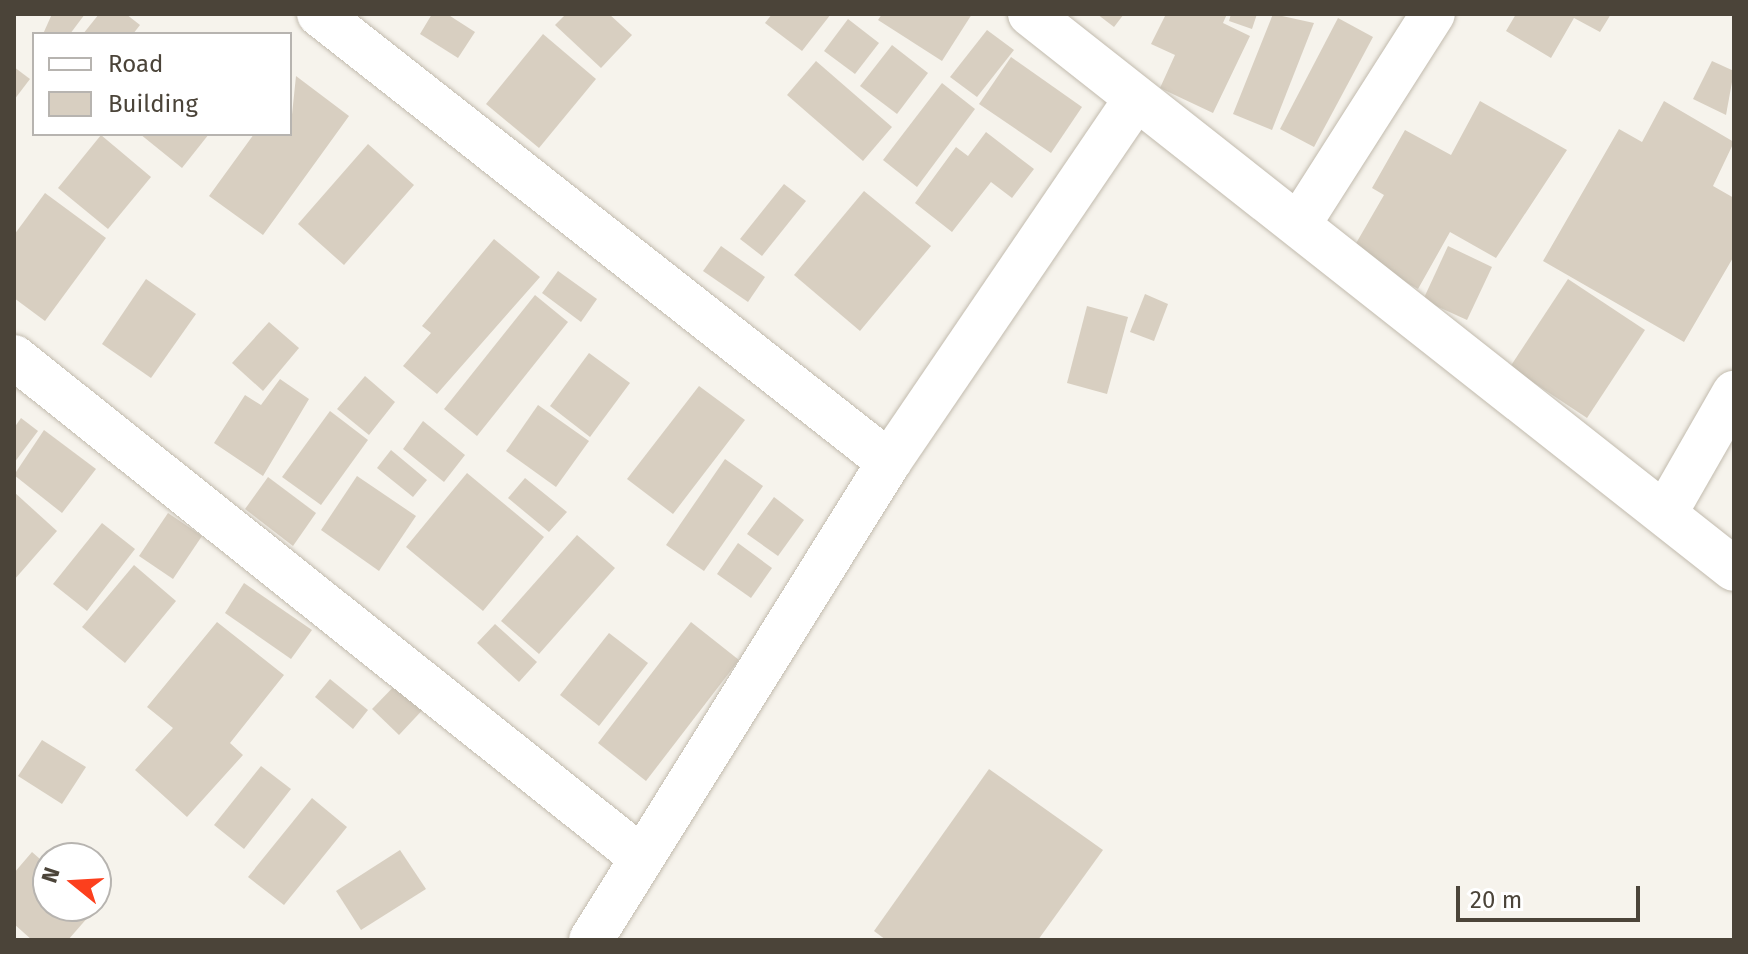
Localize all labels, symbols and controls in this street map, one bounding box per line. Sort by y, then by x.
legend [32,32,292,136]
text: Road [108,50,163,78]
text: Building [108,90,198,118]
north arrow [32,842,112,922]
text: N [36,864,66,886]
scale bar [1460,870,1644,920]
text: 20 m [1470,886,1522,914]

